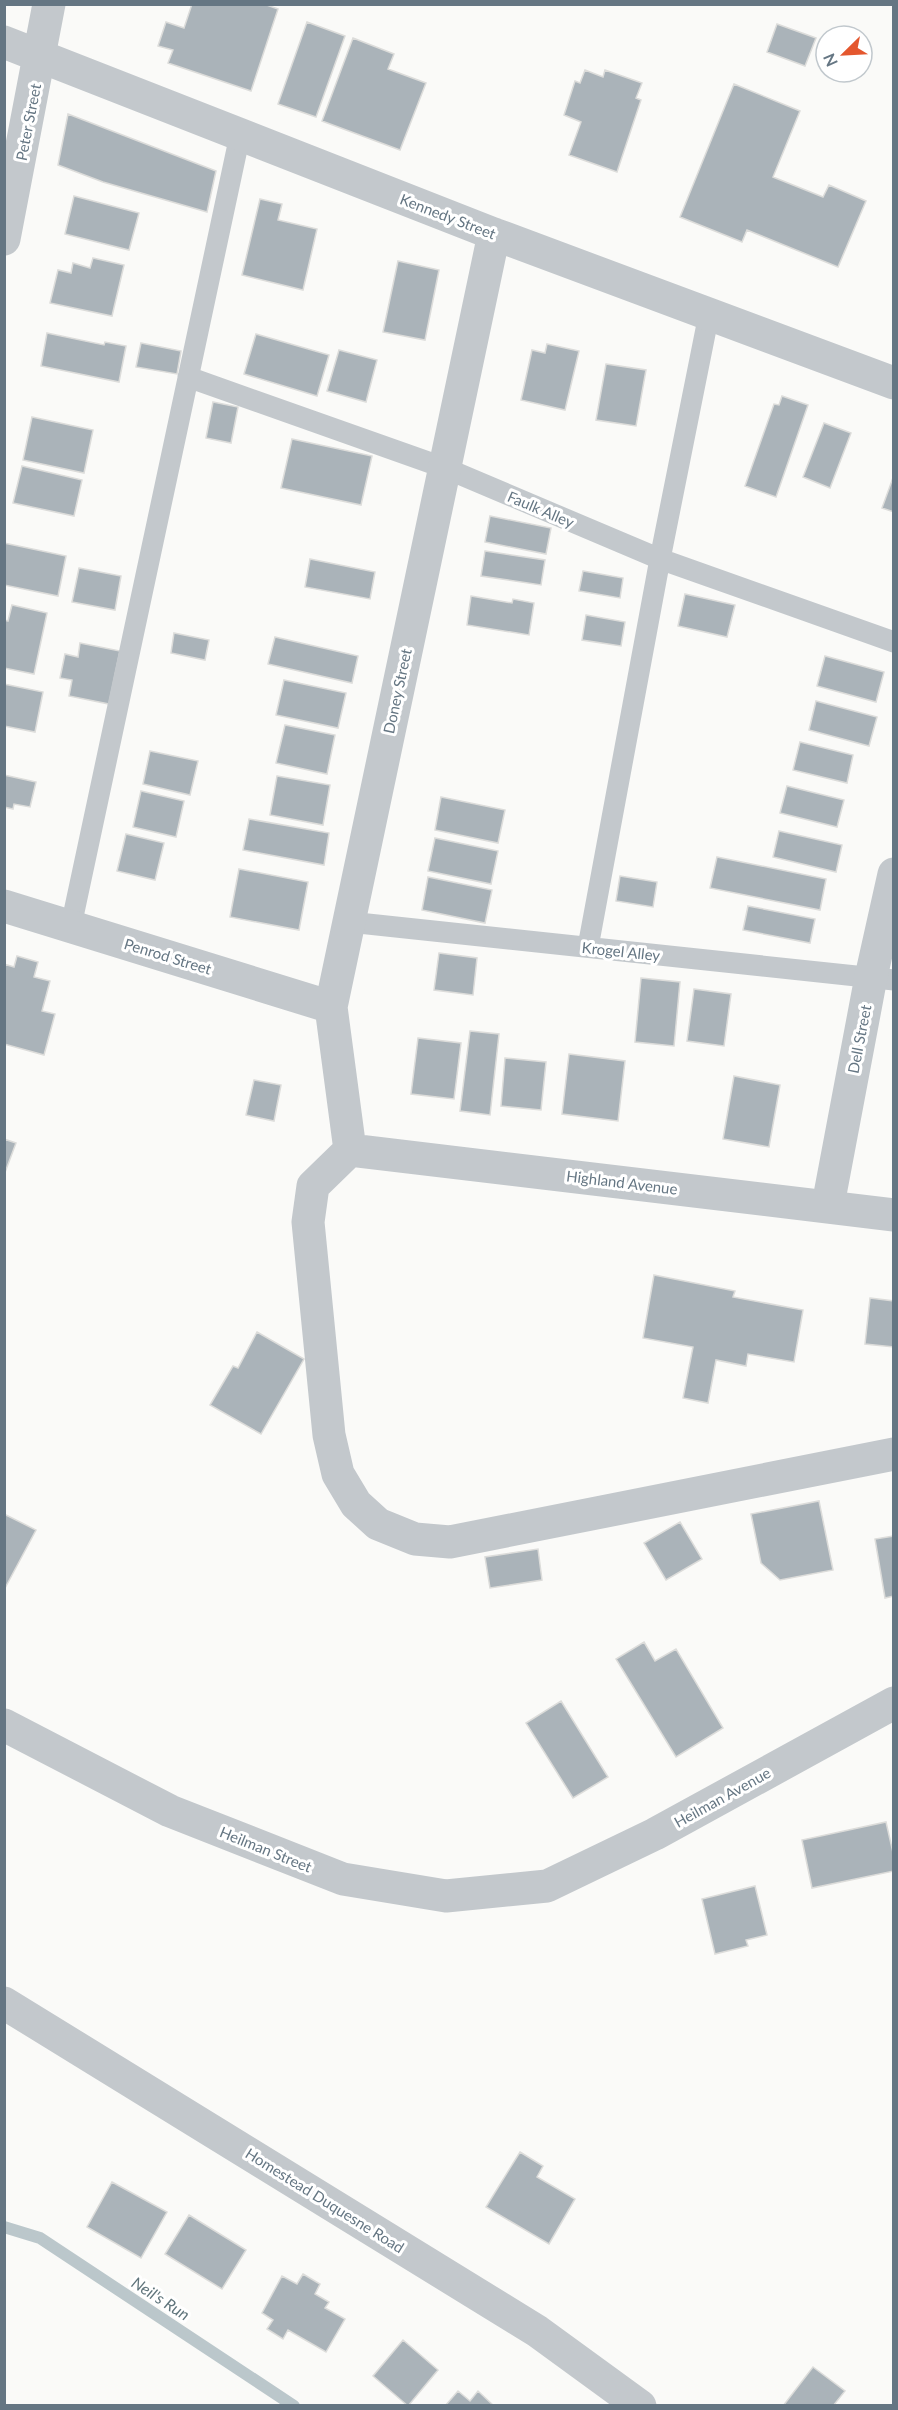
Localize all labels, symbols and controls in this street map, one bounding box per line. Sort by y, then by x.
north arrow [814,24,874,84]
text: N [819,51,841,70]
street label: Peter Street [12,81,44,162]
street label: Kennedy Street [398,189,499,243]
street label: Faulk Alley [505,487,577,531]
street label: Doney Street [379,646,415,735]
street label: Penrod Street [122,934,214,978]
street label: Krogel Alley [581,938,661,964]
street label: Dell Street [844,1002,875,1075]
street label: Highland Avenue [565,1166,679,1198]
street label: Heilman Avenue [671,1763,773,1831]
street label: Heilman Street [217,1822,315,1876]
street label: Homestead Duquesne Road [242,2144,408,2256]
water label: Neil's Run [129,2272,193,2324]

